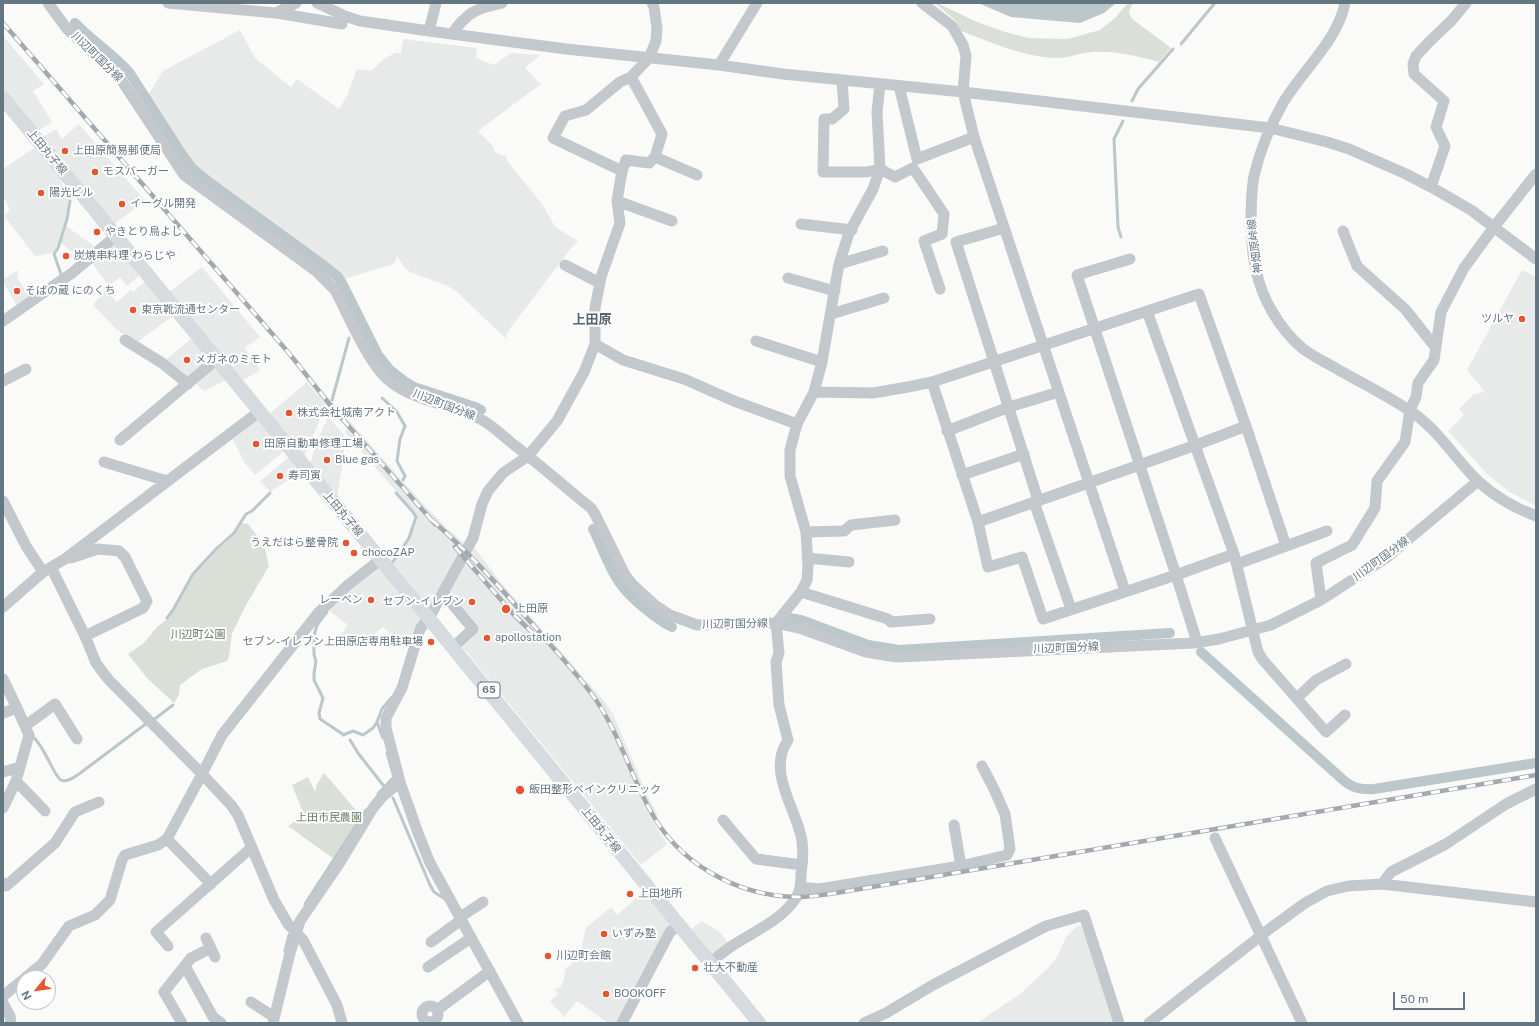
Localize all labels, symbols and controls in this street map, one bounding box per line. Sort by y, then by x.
street label: 川辺町国分線 [69,29,125,85]
street label: 上田丸子線 [24,127,70,177]
place label: 上田原簡易郵便局 [73,144,161,158]
marker: 上田原簡易郵便局 [60,146,70,156]
place label: モスバーガー [103,165,169,179]
marker: モスバーガー [90,167,100,177]
place label: 陽光ビル [49,186,93,200]
marker: 陽光ビル [36,188,46,198]
place label: イーグル開発 [130,197,196,211]
marker: イーグル開発 [117,199,127,209]
street label: 神畑原峠線 [1245,218,1265,274]
place label: やきとり鳥よし [105,225,182,239]
marker: やきとり鳥よし [92,227,102,237]
place label: 炭焼串料理 わらじや [74,249,176,263]
marker: 炭焼串料理 わらじや [61,251,71,261]
place label: そばの蔵 にのくち [25,284,116,298]
marker: そばの蔵 にのくち [12,286,22,296]
place label: 東京靴流通センター [141,303,240,317]
marker: 東京靴流通センター [128,305,138,315]
district label: 上田原 [573,312,611,328]
place label: ツルヤ [1481,312,1514,326]
marker: ツルヤ [1517,314,1527,324]
place label: メガネのミモト [195,353,272,367]
marker: メガネのミモト [182,355,192,365]
street label: 川辺町国分線 [411,387,477,423]
place label: 株式会社城南アクト [297,406,396,420]
marker: 株式会社城南アクト [284,408,294,418]
place label: 田原自動車修理工場 [264,437,363,451]
marker: 田原自動車修理工場 [251,439,261,449]
place label: Blue gas [335,453,379,467]
marker: Blue gas [322,455,332,465]
place label: 寿司寅 [288,469,321,483]
marker: 寿司寅 [275,471,285,481]
street label: 上田丸子線 [320,489,366,539]
street label: 川辺町国分線 [1350,534,1412,584]
place label: うえだはら整骨院 [250,536,338,550]
marker: うえだはら整骨院 [341,538,351,548]
place label: chocoZAP [362,546,414,560]
marker: chocoZAP [349,548,359,558]
place label: レーベン [319,593,363,607]
marker: レーベン [366,595,376,605]
place label: セブン-イレブン [383,595,464,609]
marker: セブン-イレブン [467,597,477,607]
place label: 上田原 [515,602,548,616]
marker: 上田原 [500,603,512,615]
street label: 川辺町国分線 [702,617,768,631]
park label: 川辺町公園 [171,628,225,642]
place label: apollostation [495,631,561,645]
marker: apollostation [482,633,492,643]
place label: セブン-イレブン上田原店専用駐車場 [243,635,423,649]
marker: セブン-イレブン上田原店専用駐車場 [426,637,436,647]
street label: 川辺町国分線 [1033,640,1099,656]
road number: 65 [478,682,500,698]
place label: 飯田整形ペインクリニック [529,783,661,797]
marker: 飯田整形ペインクリニック [514,784,526,796]
street label: 上田丸子線 [579,804,623,856]
park label: 上田市民農園 [296,811,362,825]
place label: 上田地所 [638,887,682,901]
marker: 上田地所 [625,889,635,899]
place label: いずみ塾 [612,927,656,941]
marker: いずみ塾 [599,929,609,939]
place label: 川辺町会館 [556,949,611,963]
marker: 川辺町会館 [543,951,553,961]
place label: 壮大不動産 [703,961,758,975]
marker: 壮大不動産 [690,963,700,973]
north arrow [16,970,56,1010]
scale bar [1395,984,1467,1010]
place label: BOOKOFF [614,987,666,1001]
text: N [19,989,34,1002]
marker: BOOKOFF [601,989,611,999]
text: 50 m [1400,992,1428,1006]

